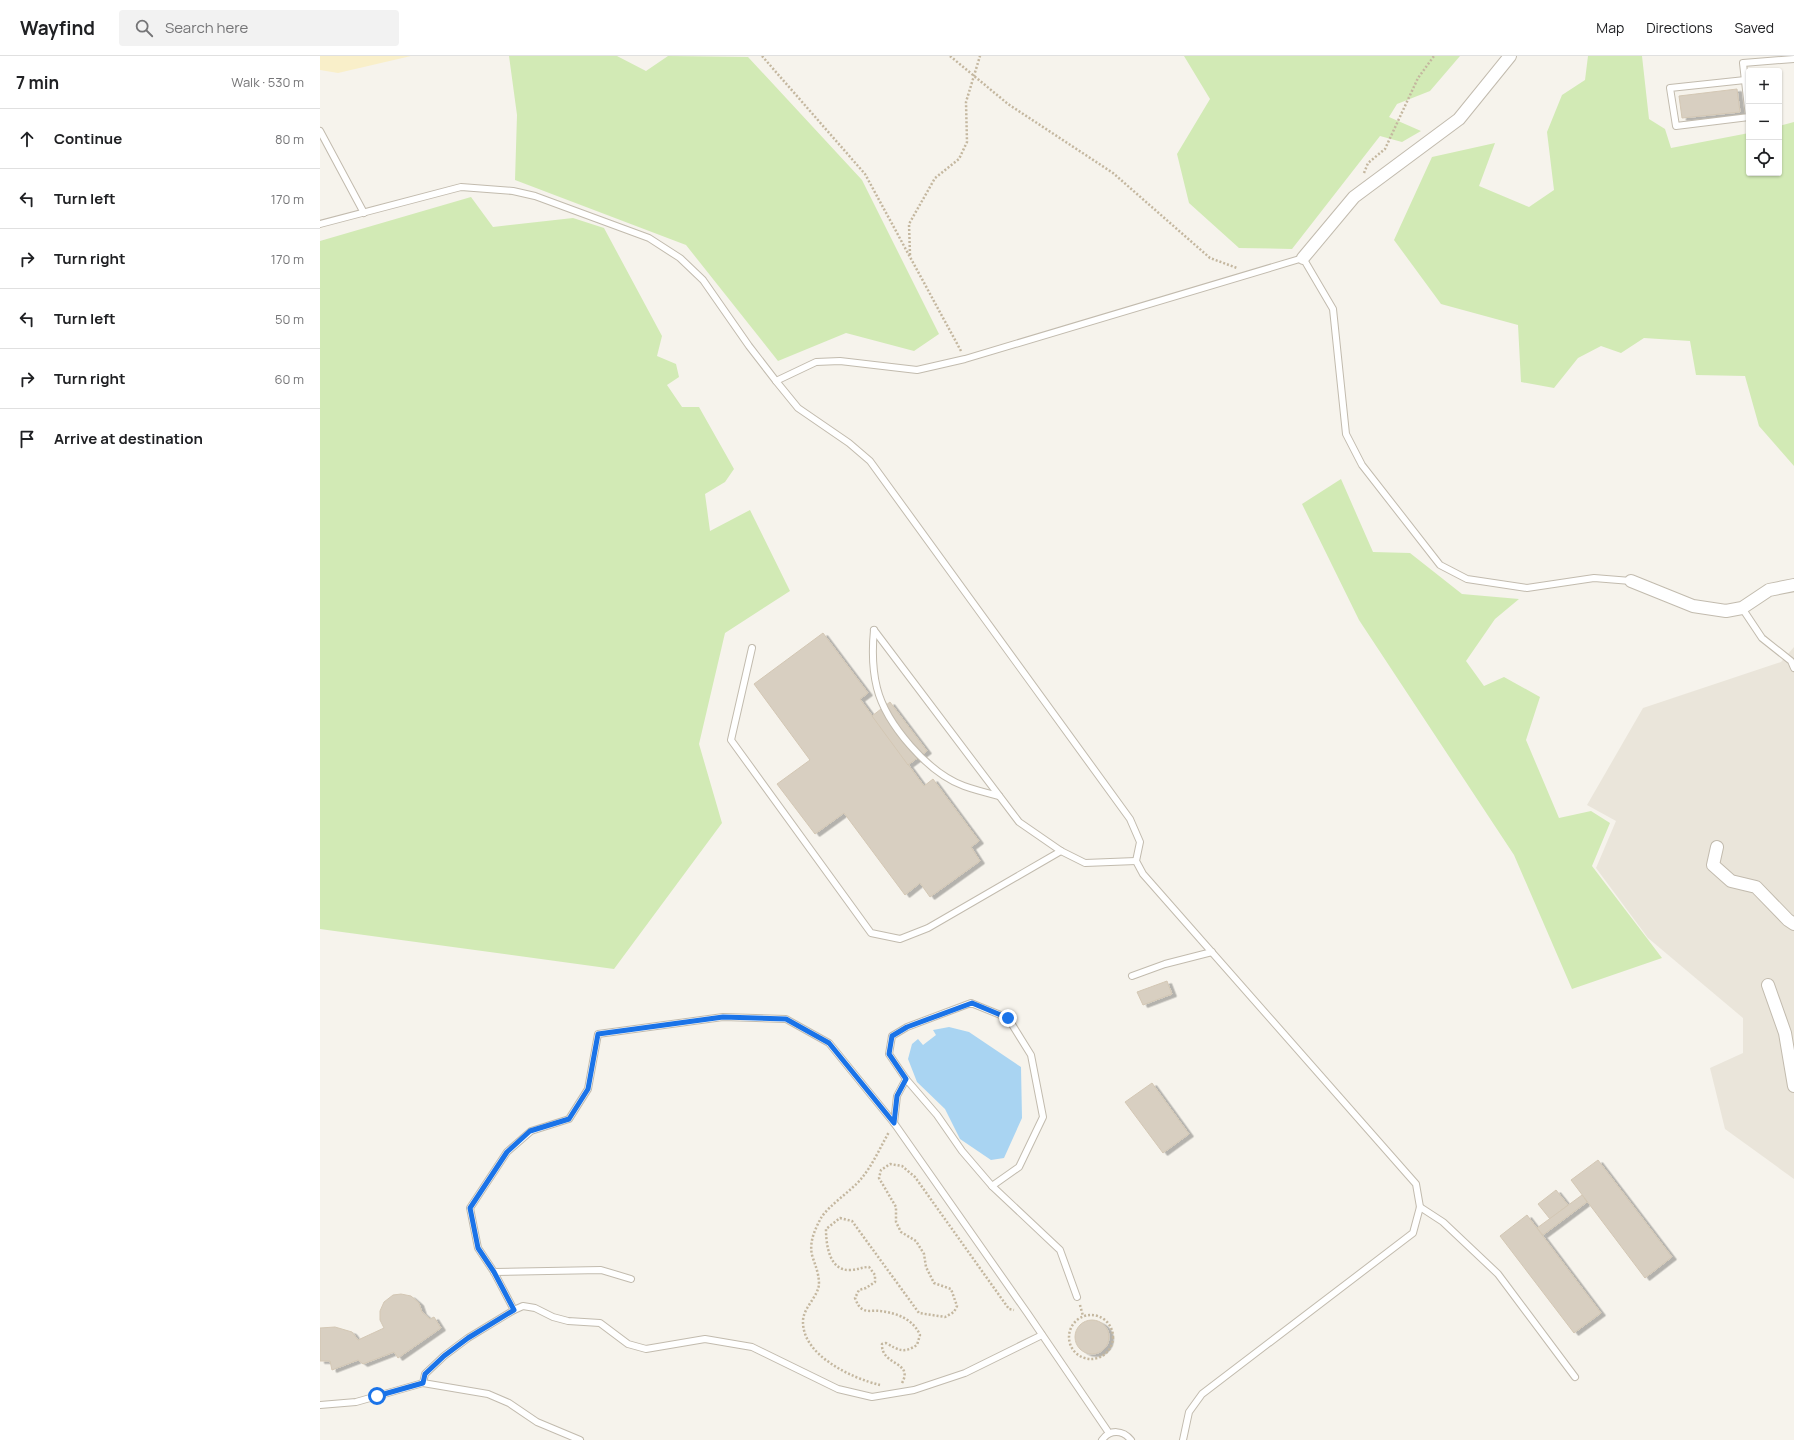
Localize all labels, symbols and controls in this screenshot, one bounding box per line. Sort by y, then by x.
search box [119,10,399,46]
text: Wayfind [20,15,95,41]
icon: search [133,17,155,39]
text: Search here [165,17,248,38]
text: Map [1596,18,1624,37]
text: Directions [1646,18,1713,37]
text: Saved [1735,18,1774,37]
map controls [1746,68,1782,176]
button: + [1746,68,1782,104]
text: 7 min [16,71,59,94]
text: Walk · 530 m [231,73,304,91]
button: − [1746,104,1782,140]
icon: ahead [16,128,38,150]
text: Continue [54,128,122,149]
text: 80 m [275,130,304,148]
button: locate [1746,140,1782,176]
icon: left [16,188,38,210]
text: Turn left [54,188,116,209]
text: 170 m [271,190,304,208]
icon: right [16,248,38,270]
text: Turn right [54,248,125,269]
text: 170 m [271,250,304,268]
icon: left [16,308,38,330]
text: Turn left [54,308,116,329]
text: 50 m [275,310,304,328]
icon: right [16,368,38,390]
text: Turn right [54,368,125,389]
text: 60 m [274,370,304,388]
icon: arrive [16,428,38,450]
text: Arrive at destination [54,428,203,449]
route end [999,1009,1017,1027]
route start [368,1387,386,1405]

